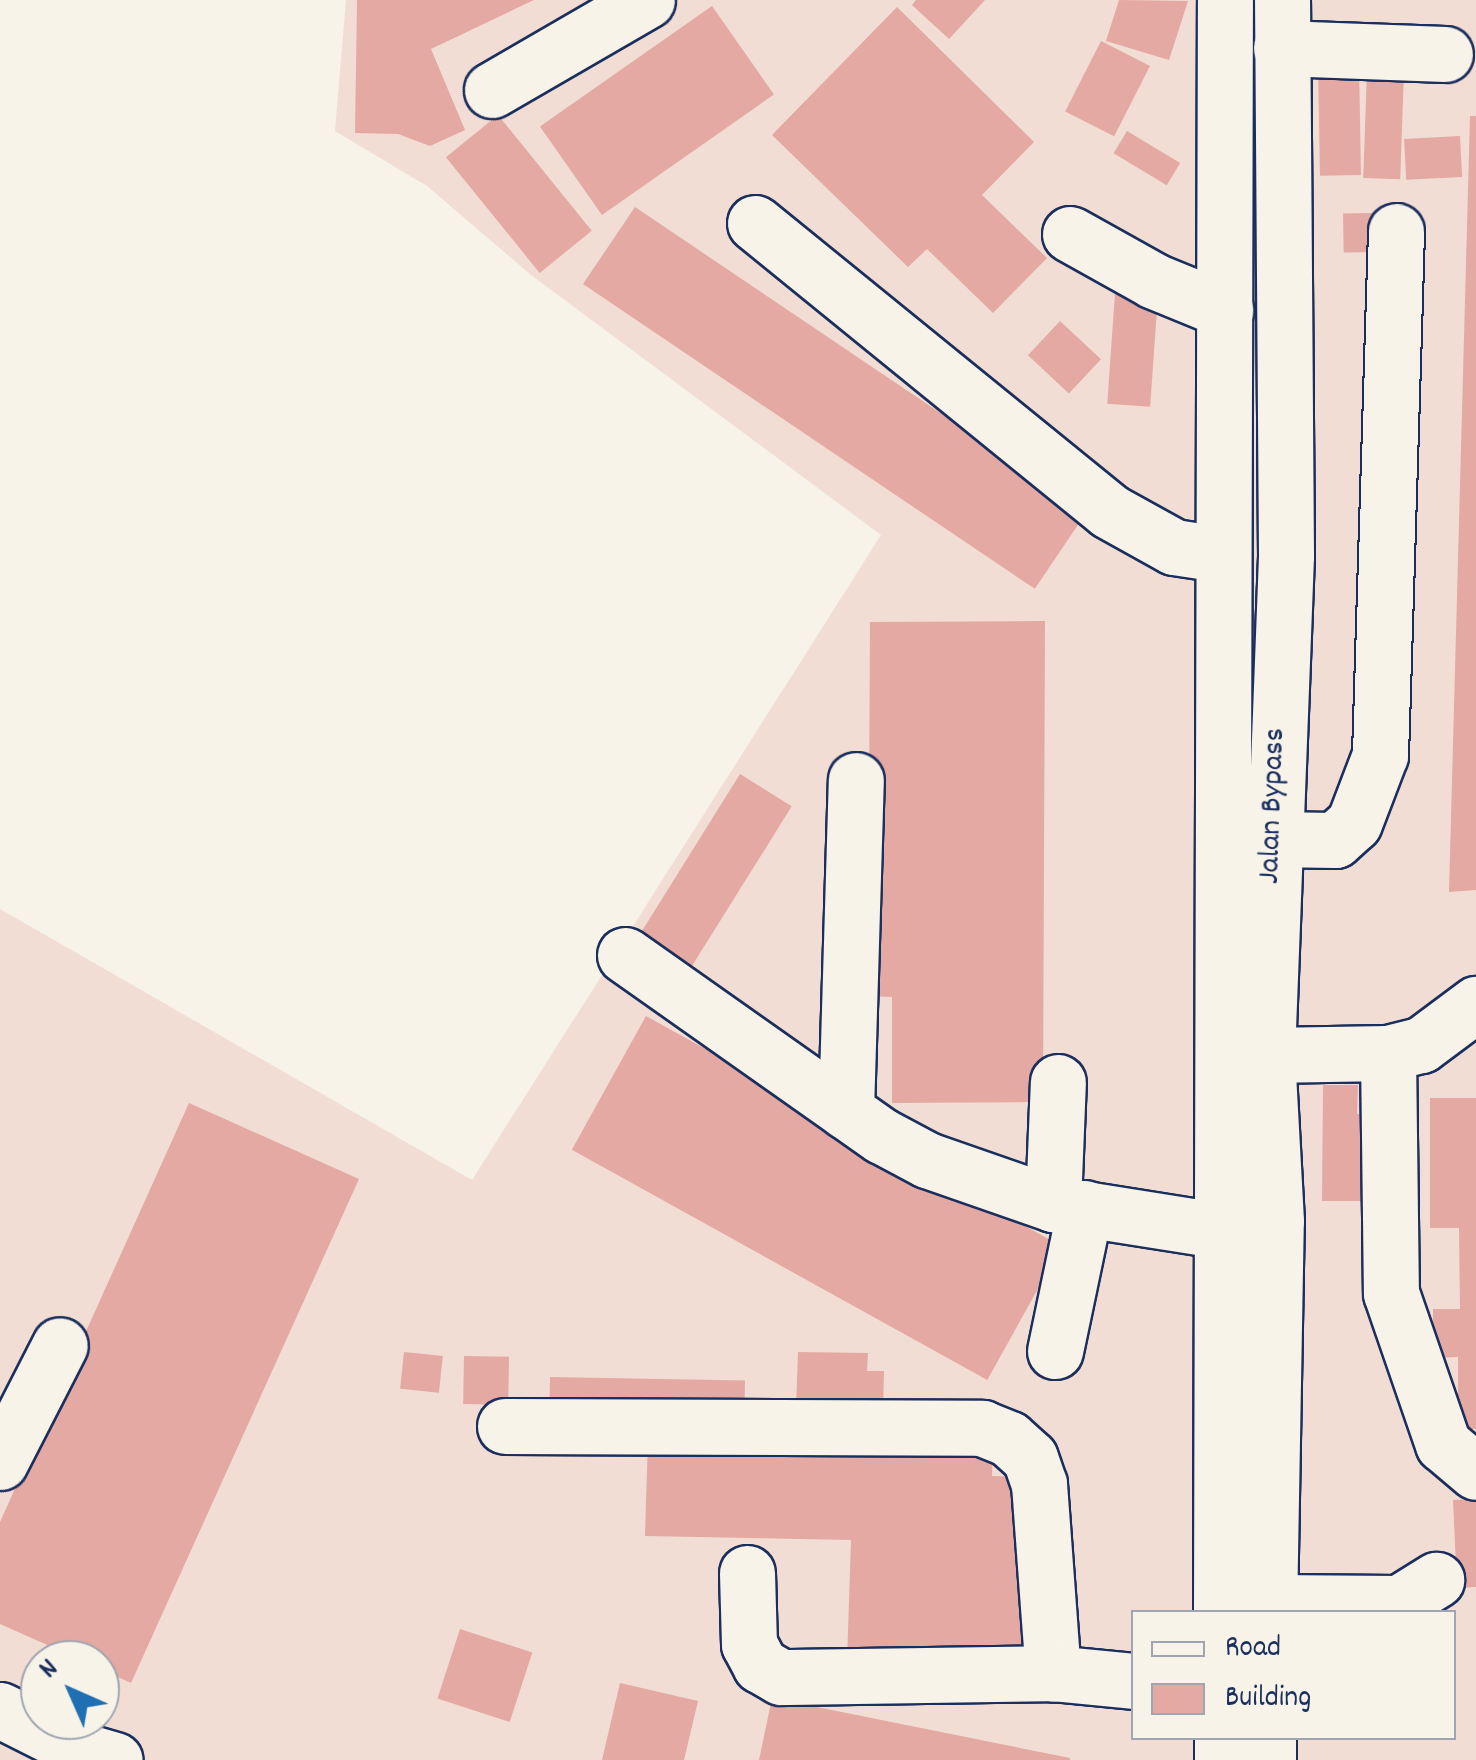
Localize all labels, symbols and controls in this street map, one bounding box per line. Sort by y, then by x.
street label: Jalan Bypass [1252,727,1296,885]
legend [1131,1610,1456,1740]
text: Road [1225,1628,1281,1671]
north arrow [20,1640,120,1740]
text: N [31,1651,69,1689]
text: Building [1225,1678,1311,1721]

